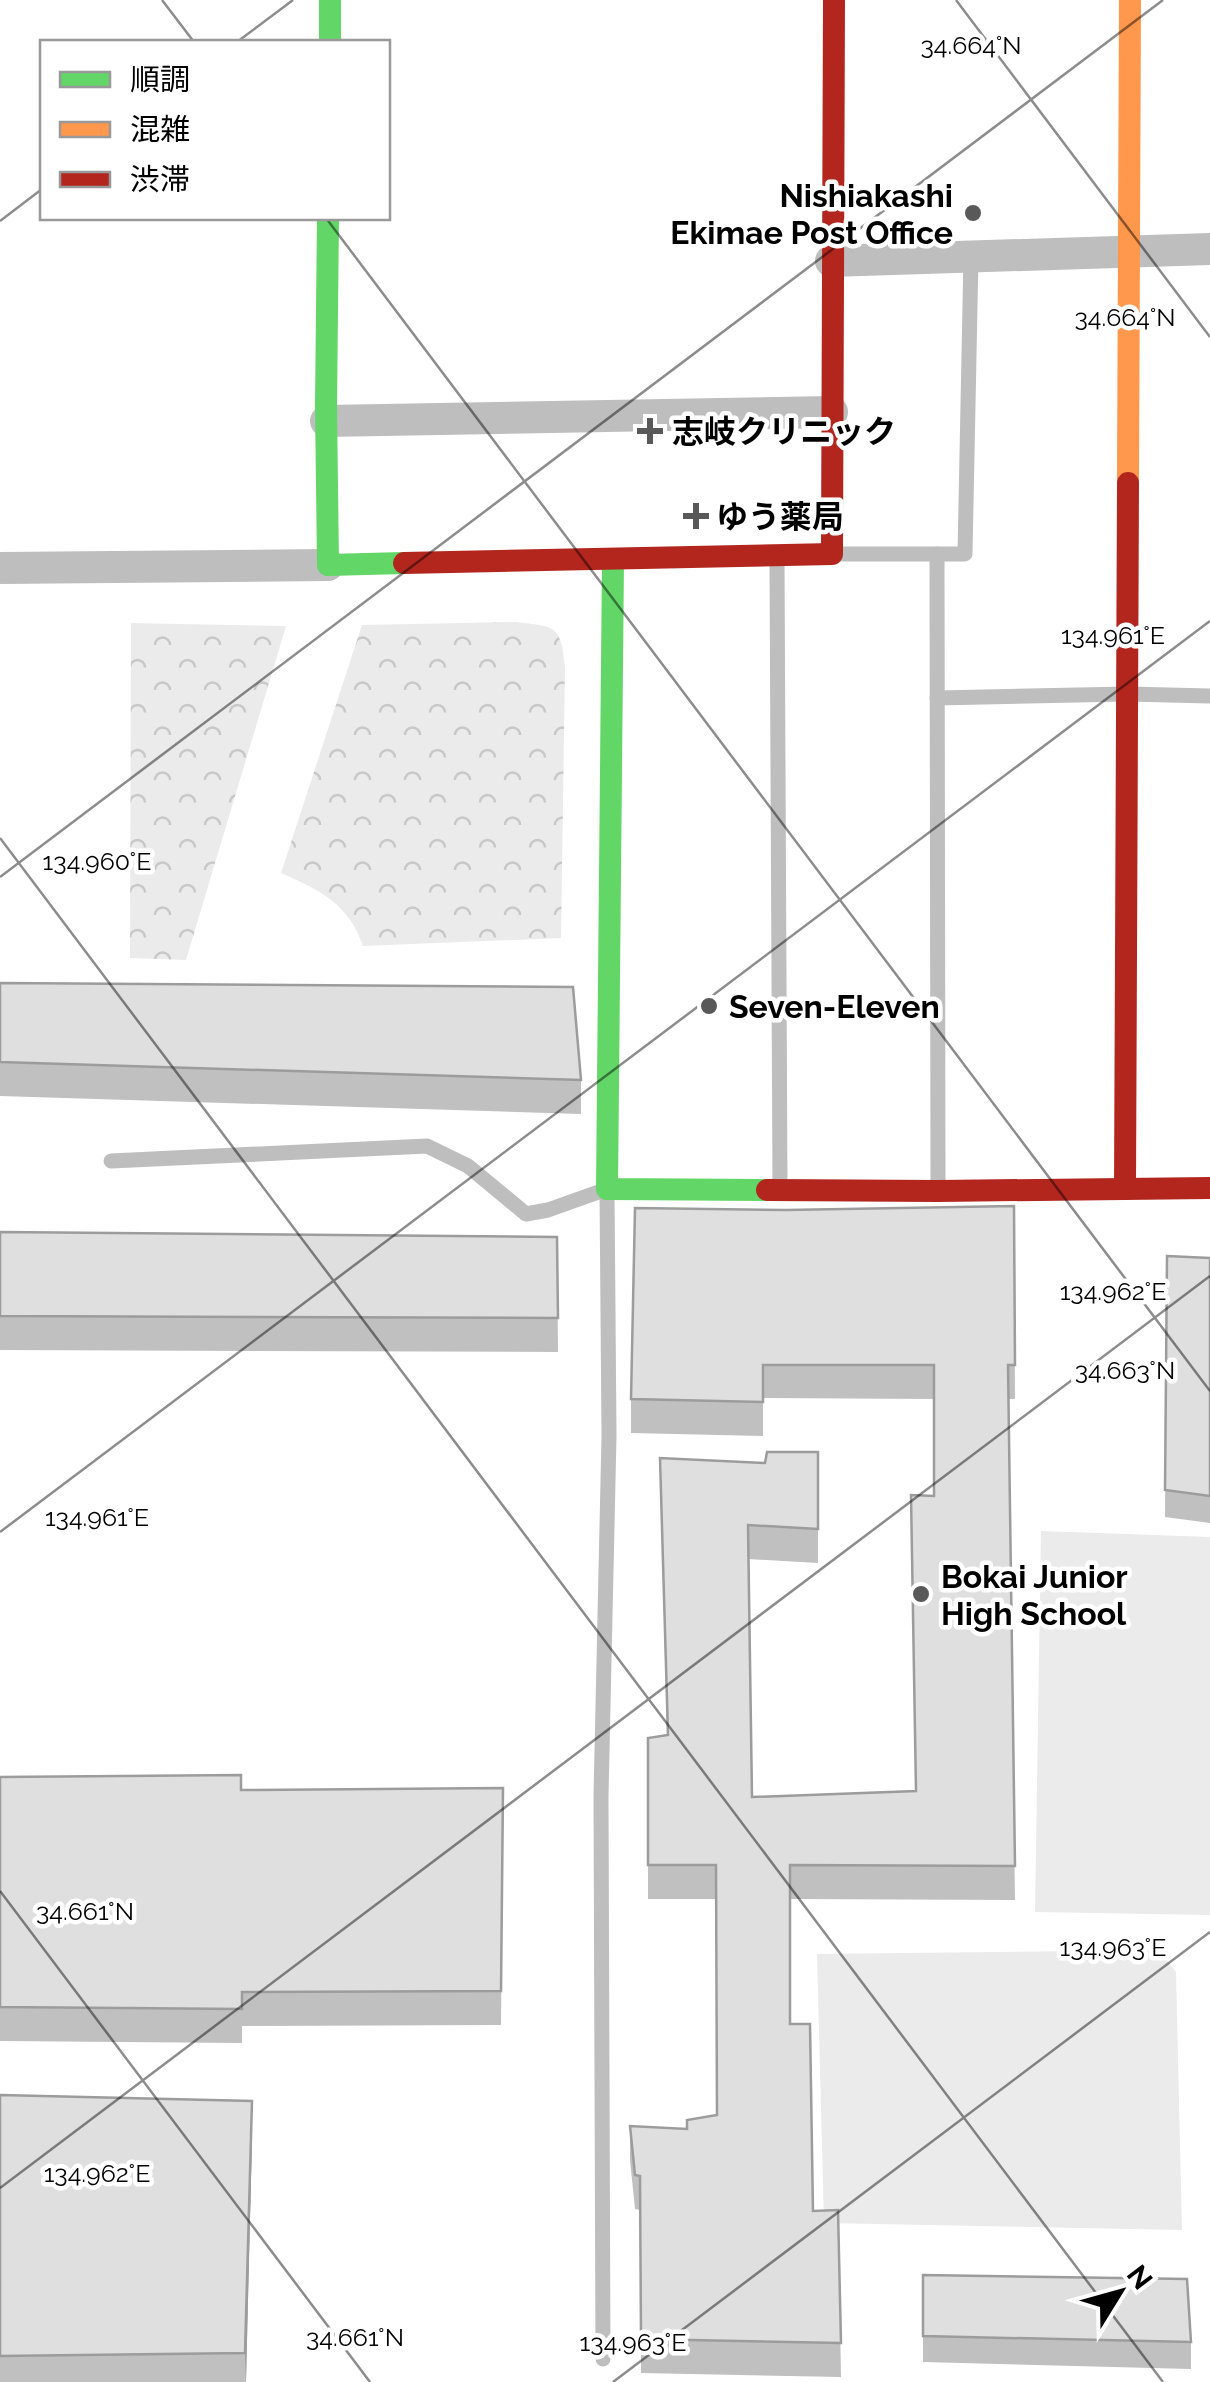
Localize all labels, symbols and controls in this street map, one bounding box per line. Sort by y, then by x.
text: 34.664°N [920,30,1022,60]
legend [40,40,390,220]
text: 順調 [130,62,190,97]
text: 混雑 [130,112,190,147]
text: 渋滞 [130,162,190,197]
place label: Nishiakashi Ekimae Post Office [670,177,953,251]
marker: Nishiakashi Ekimae Post Office [962,202,984,224]
text: 34.664°N [1074,302,1176,332]
place label: 志岐クリニック [672,413,896,450]
marker: 志岐クリニック [637,418,663,444]
place label: ゆう薬局 [716,498,844,535]
marker: ゆう薬局 [685,505,707,527]
text: 134.961°E [1061,620,1165,650]
text: 134.960°E [43,846,151,876]
place label: Seven-Eleven [729,988,940,1025]
marker: Seven-Eleven [698,995,720,1017]
text: 134.962°E [1060,1276,1166,1306]
text: 34.663°N [1075,1355,1175,1385]
text: 134.961°E [45,1502,149,1532]
place label: Bokai Junior High School [941,1558,1128,1632]
marker: Bokai Junior High School [910,1583,932,1605]
text: 34.661°N [36,1896,134,1926]
text: 134.963°E [1060,1932,1166,1962]
text: 134.962°E [44,2158,150,2188]
north arrow [1070,2242,1170,2342]
text: N [1120,2259,1159,2296]
text: 34.661°N [306,2322,404,2352]
text: 134.963°E [580,2327,686,2357]

